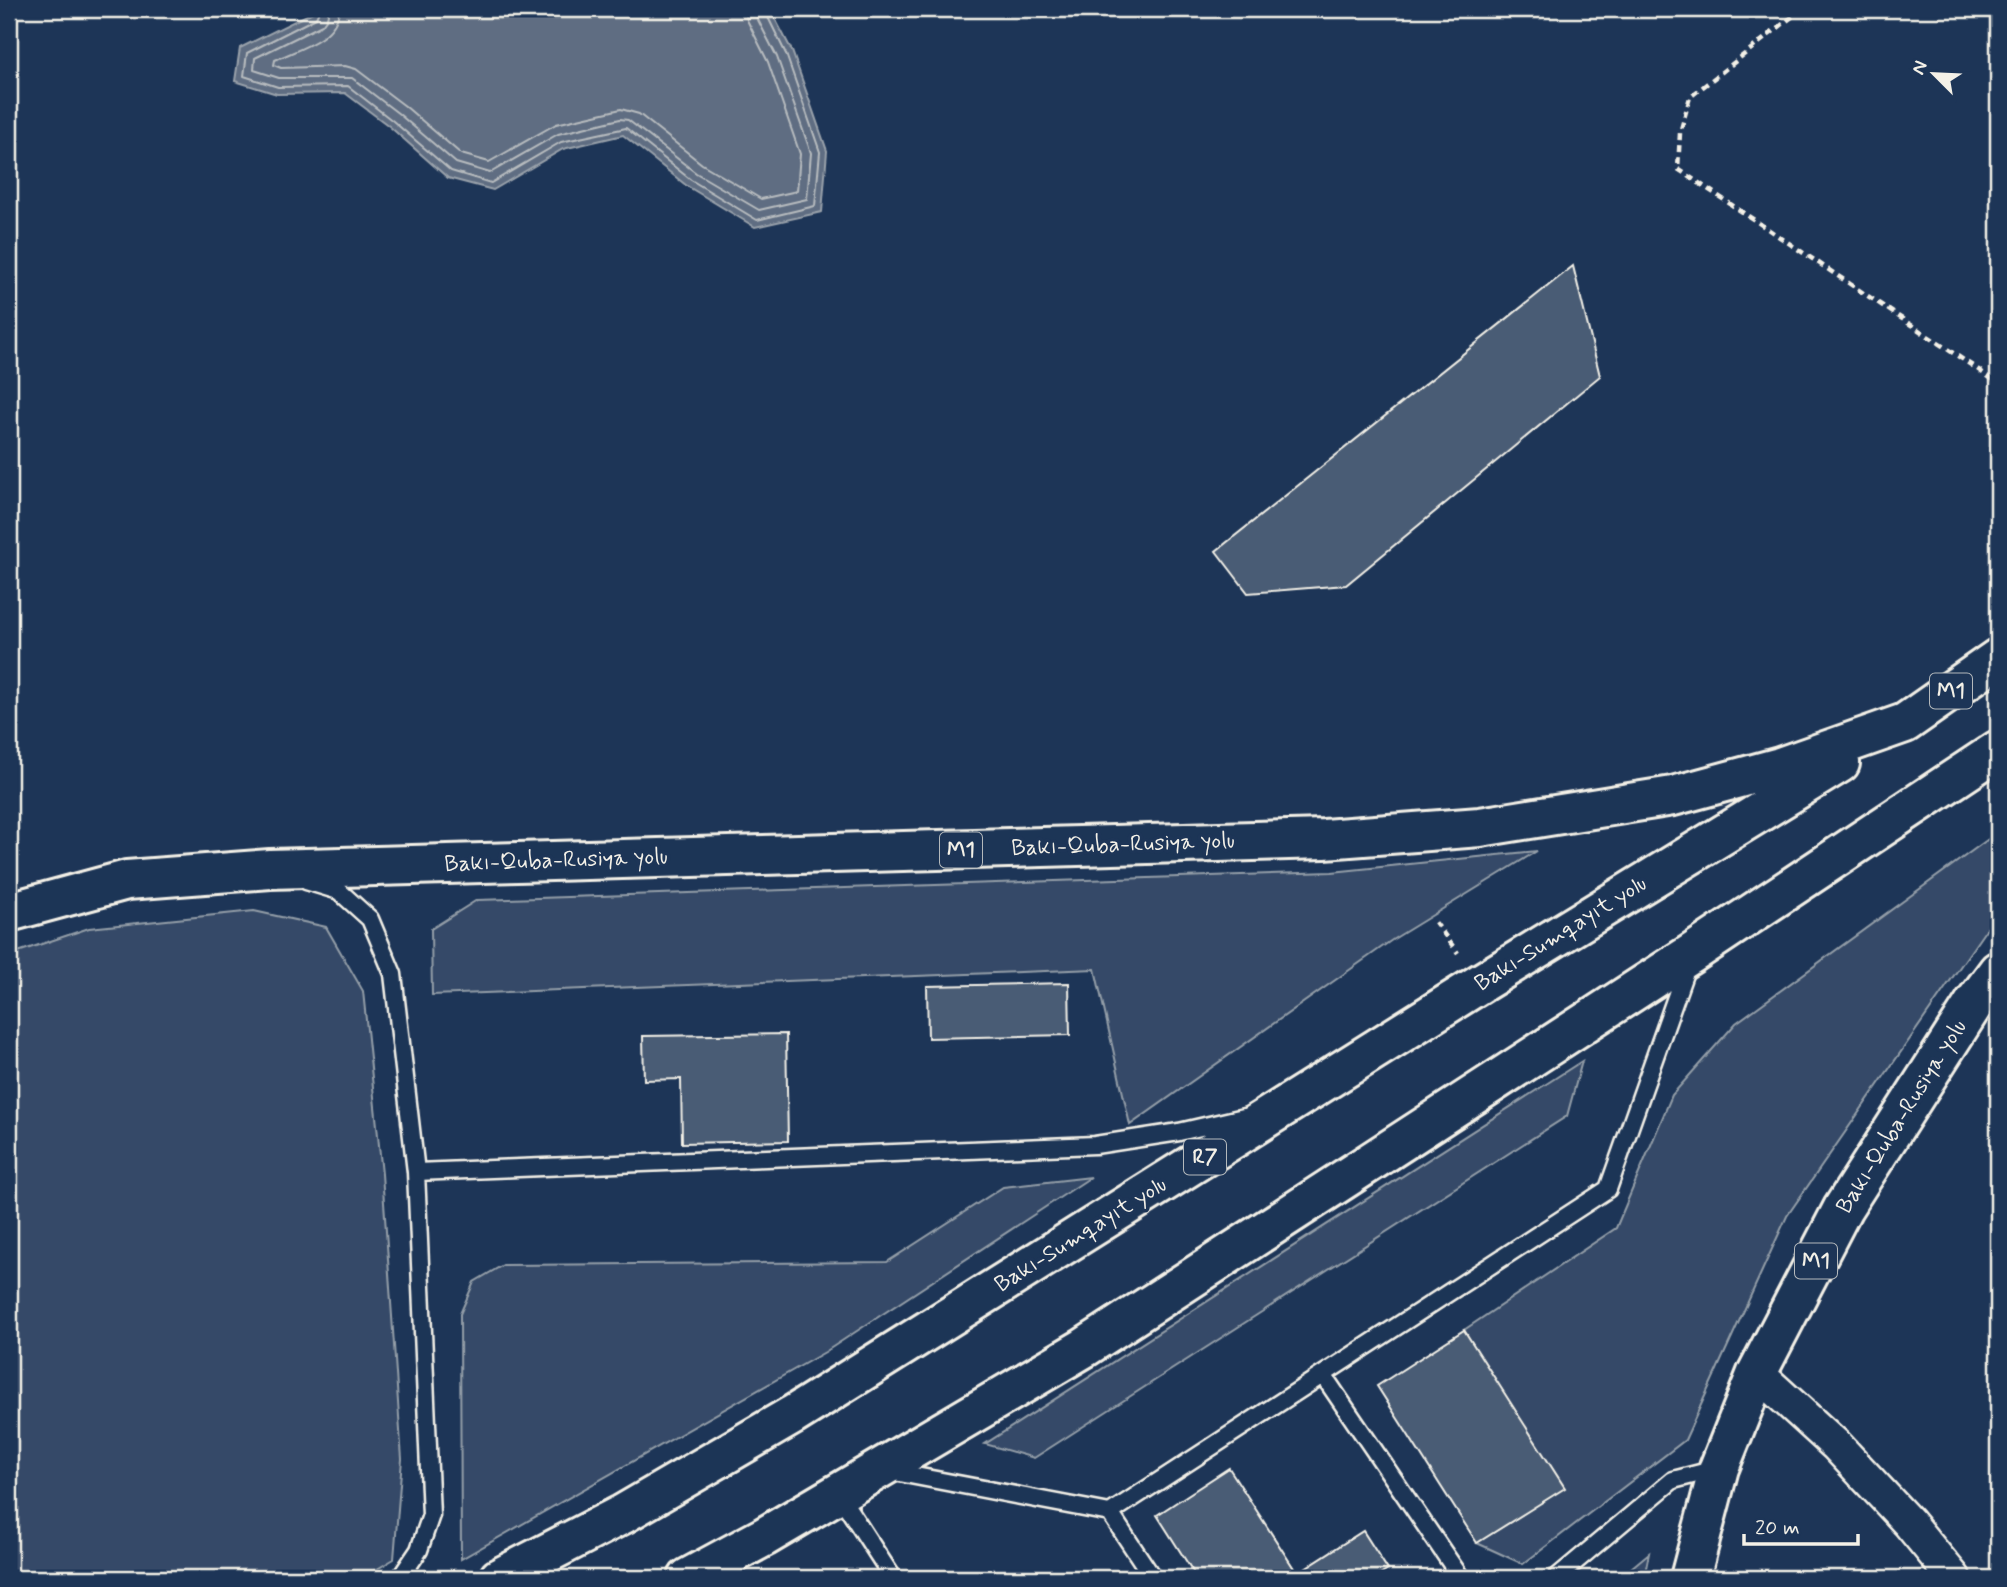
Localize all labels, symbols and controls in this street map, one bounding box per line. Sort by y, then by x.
north arrow [1898,38,1968,108]
text: N [1906,57,1934,79]
road number: M1 [1930,674,1972,708]
street label: Bakı-Quba-Rusiya yolu [1011,826,1235,864]
road number: M1 [940,832,982,868]
street label: Bakı-Quba-Rusiya yolu [444,842,668,880]
street label: Bakı-Sumqayıt yolu [1469,869,1653,999]
street label: Bakı-Quba-Rusiya yolu [1830,1014,1974,1220]
road number: R7 [1184,1140,1226,1174]
street label: Bakı-Sumqayıt yolu [989,1170,1173,1300]
road number: M1 [1795,1244,1837,1278]
scale bar [1744,1503,1858,1547]
text: 20 m [1755,1514,1800,1542]

